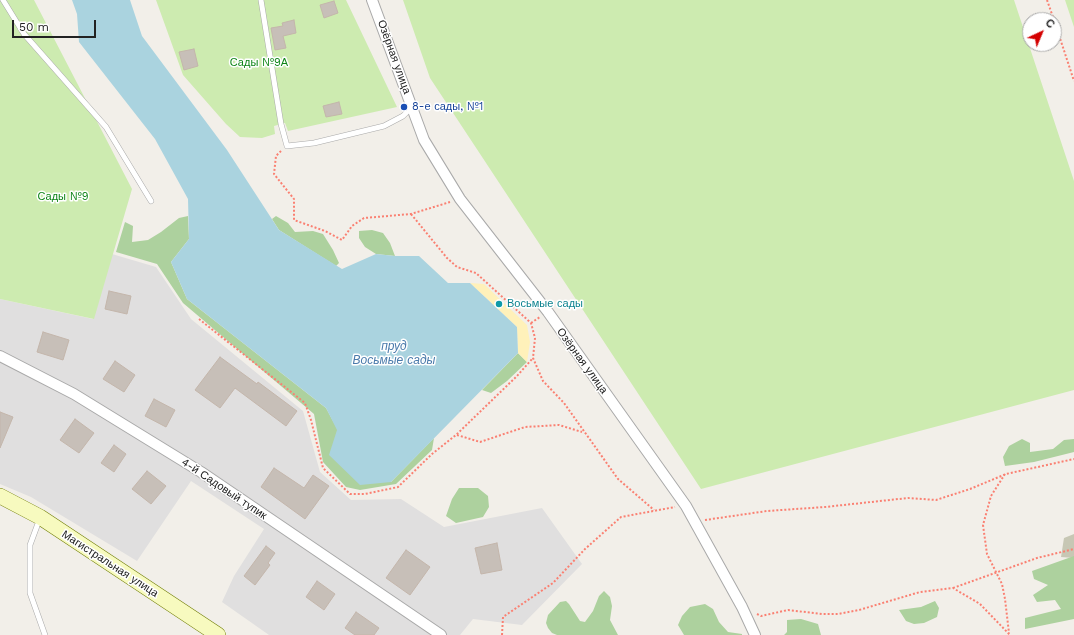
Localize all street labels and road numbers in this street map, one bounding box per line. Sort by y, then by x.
street label: Озёрная улица [374,18,414,96]
street label: Озёрная улица [554,326,610,396]
street label: 4-й Садовый тупик [179,456,269,522]
street label: Магистральная улица [59,528,161,600]

